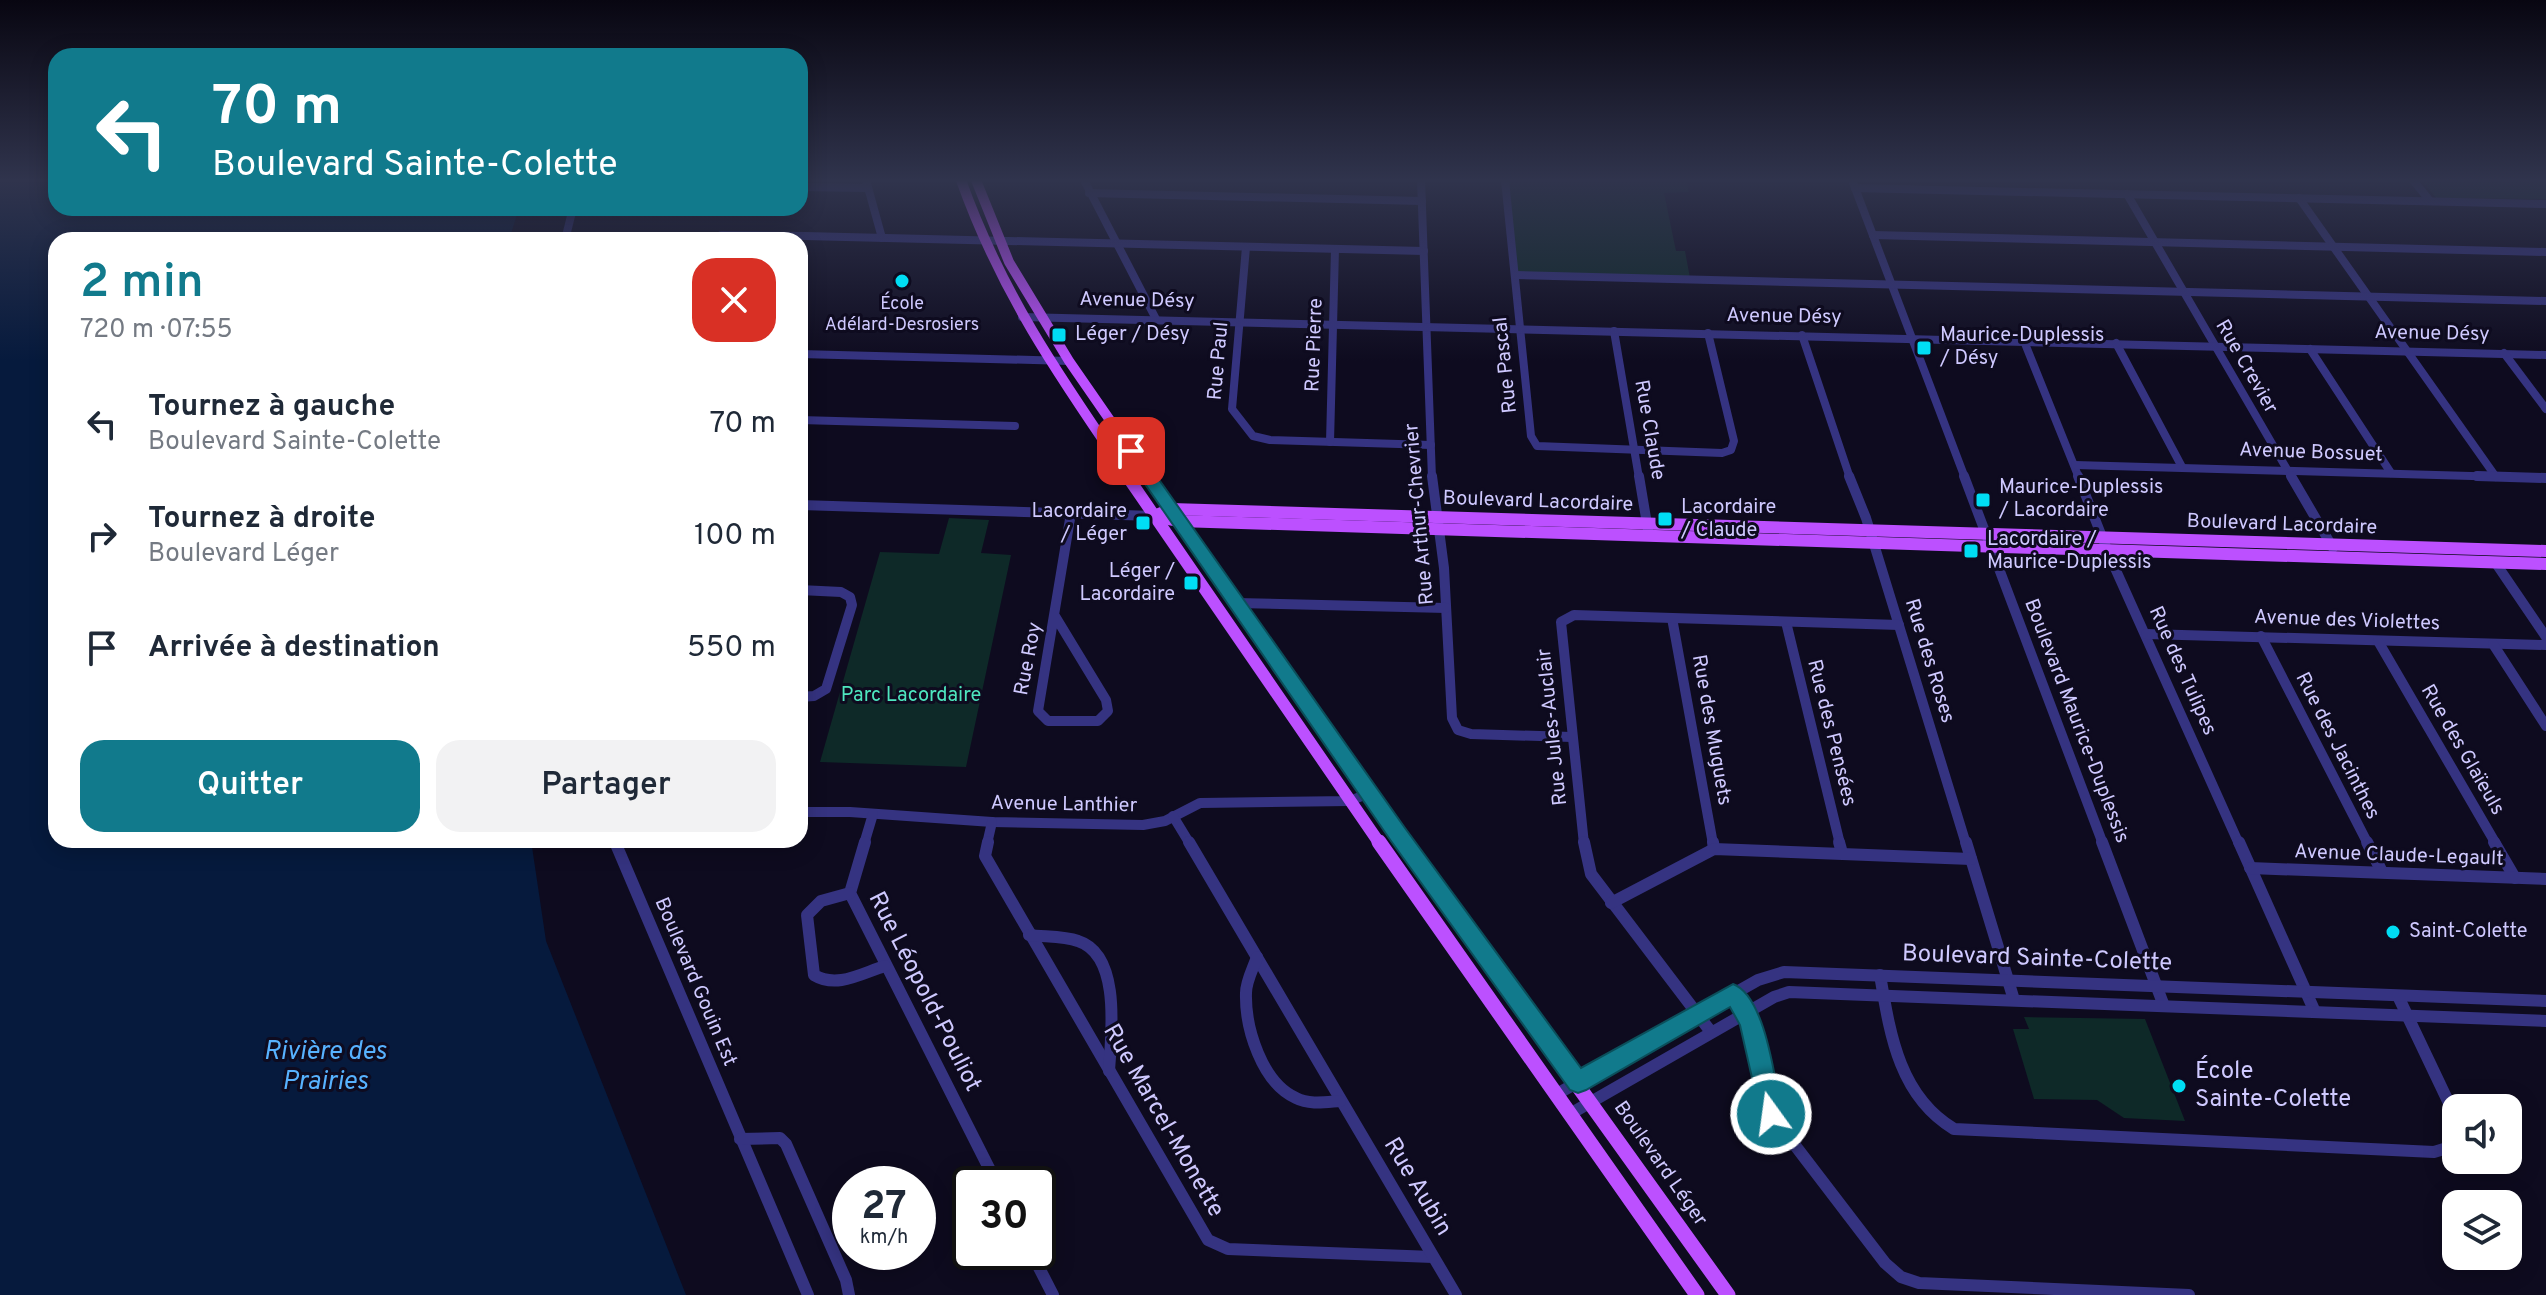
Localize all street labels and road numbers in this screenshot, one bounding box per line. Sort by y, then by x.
street label: Avenue Désy [1079,287,1195,315]
street label: Rue Pierre [1300,298,1330,392]
street label: Avenue Désy [1726,303,1842,331]
street label: Rue Pascal [1488,315,1524,415]
street label: Rue Crevier [2209,315,2283,419]
street label: Avenue Désy [2374,320,2490,348]
street label: Rue Paul [1203,321,1235,401]
street label: Rue Claude [1627,378,1671,482]
street label: Rue Arthur-Chevrier [1399,422,1441,606]
street label: Avenue Bossuet [2239,438,2383,468]
street label: Boulevard Lacordaire [1442,486,1634,518]
street label: Boulevard Lacordaire [2186,509,2378,541]
street label: Boulevard Maurice-Duplessis [2017,595,2135,847]
street label: Rue des Roses [1898,596,1960,726]
street label: Rue des Tulipes [2142,602,2222,740]
street label: Avenue des Violettes [2253,605,2441,637]
street label: Rue Roy [1009,620,1049,698]
street label: Rue Jules-Auclair [1532,647,1574,807]
street label: Rue des Muguets [1685,653,1737,807]
street label: Rue des Pensées [1800,657,1862,809]
street label: Rue des Jacinthes [2289,668,2385,824]
street label: Rue des Glaïeuls [2414,680,2510,820]
street label: Avenue Lanthier [990,791,1138,819]
street label: Avenue Claude-Legault [2294,839,2504,873]
street label: Rue Léopold-Pouliot [861,887,987,1097]
street label: Boulevard Gouin Est [648,894,742,1070]
street label: Boulevard Sainte-Colette [1901,939,2173,979]
street label: Rue Marcel-Monette [1095,1019,1231,1223]
street label: Boulevard Léger [1607,1096,1713,1232]
street label: Rue Aubin [1376,1132,1458,1242]

